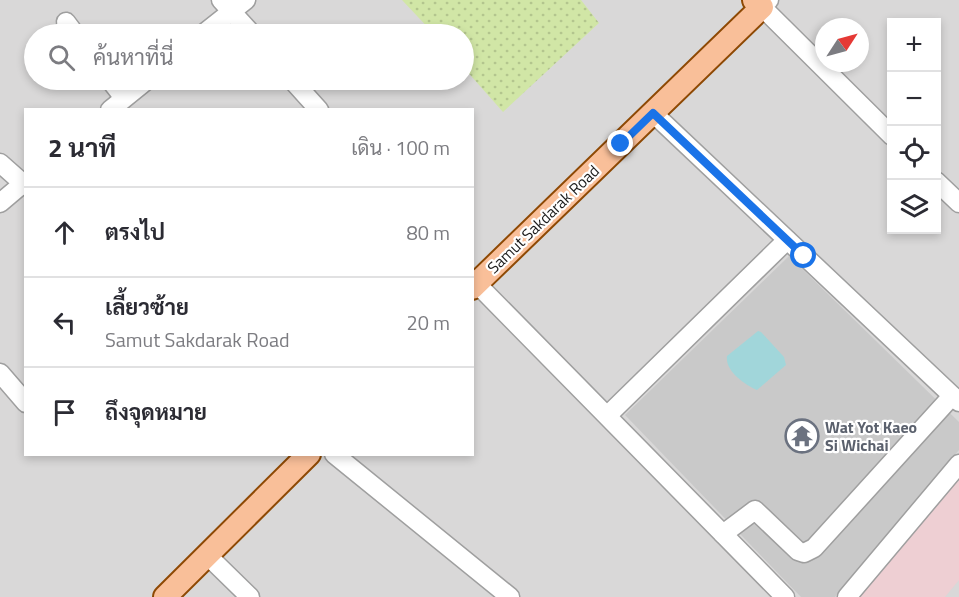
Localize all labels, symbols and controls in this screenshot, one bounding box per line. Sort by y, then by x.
north arrow [815,18,869,72]
map controls [887,18,941,234]
button: + [887,18,941,72]
search box [24,24,474,90]
text: ค้นหาที่นี่ [93,40,173,74]
icon: search [45,41,78,74]
button: − [887,72,941,126]
button: locate [887,126,941,180]
text: 2 นาที [48,128,116,167]
route end [607,130,633,156]
text: เดิน · 100 m [351,132,450,163]
street label: Samut Sakdarak Road [482,159,604,279]
button: layers [887,180,941,234]
text: ตรงไป [105,215,165,249]
icon: ahead [48,216,81,249]
text: 80 m [406,217,450,248]
route start [790,242,816,268]
text: เลี้ยวซ้าย [105,290,189,324]
icon: left [48,306,81,339]
text: 20 m [406,307,450,338]
text: Samut Sakdarak Road [105,324,290,355]
text: ถึงจุดหมาย [105,395,207,429]
icon: arrive [48,396,81,429]
place label: Wat Yot Kaeo Si Wichai [825,415,917,457]
temple icon: Wat Yot Kaeo Si Wichai [784,418,820,454]

